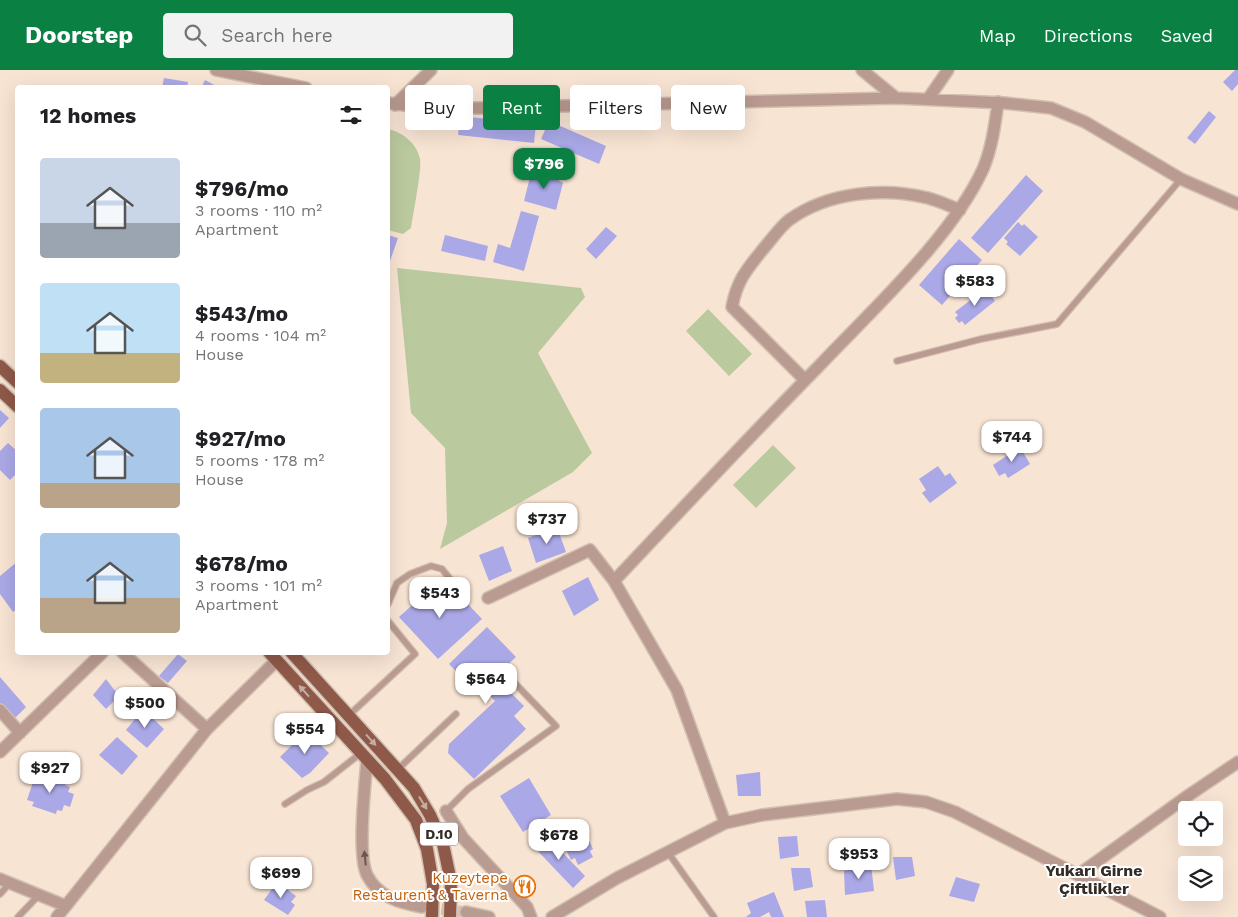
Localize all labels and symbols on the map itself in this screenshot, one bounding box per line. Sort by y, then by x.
pin: $796 [514,148,574,190]
pin: $583 [945,264,1005,307]
pin: $744 [982,420,1042,463]
pin: $737 [517,502,577,545]
pin: $543 [410,576,470,619]
pin: $564 [456,662,516,705]
one-way arrow [299,685,310,698]
pin: $500 [115,686,175,729]
pin: $554 [275,712,335,755]
one-way arrow [365,734,377,746]
pin: $927 [20,752,80,794]
one-way arrow [418,796,428,809]
pin: $678 [529,818,589,861]
road number: D.10 [420,822,458,846]
pin: $953 [829,838,889,880]
one-way arrow [361,849,369,865]
pin: $699 [251,856,311,899]
district label: Yukarı Girne Çiftlikler [1046,861,1142,898]
place label: Kuzeytepe Restaurent & Taverna [352,869,508,904]
restaurant icon: Kuzeytepe Restaurent & Taverna [512,875,536,899]

